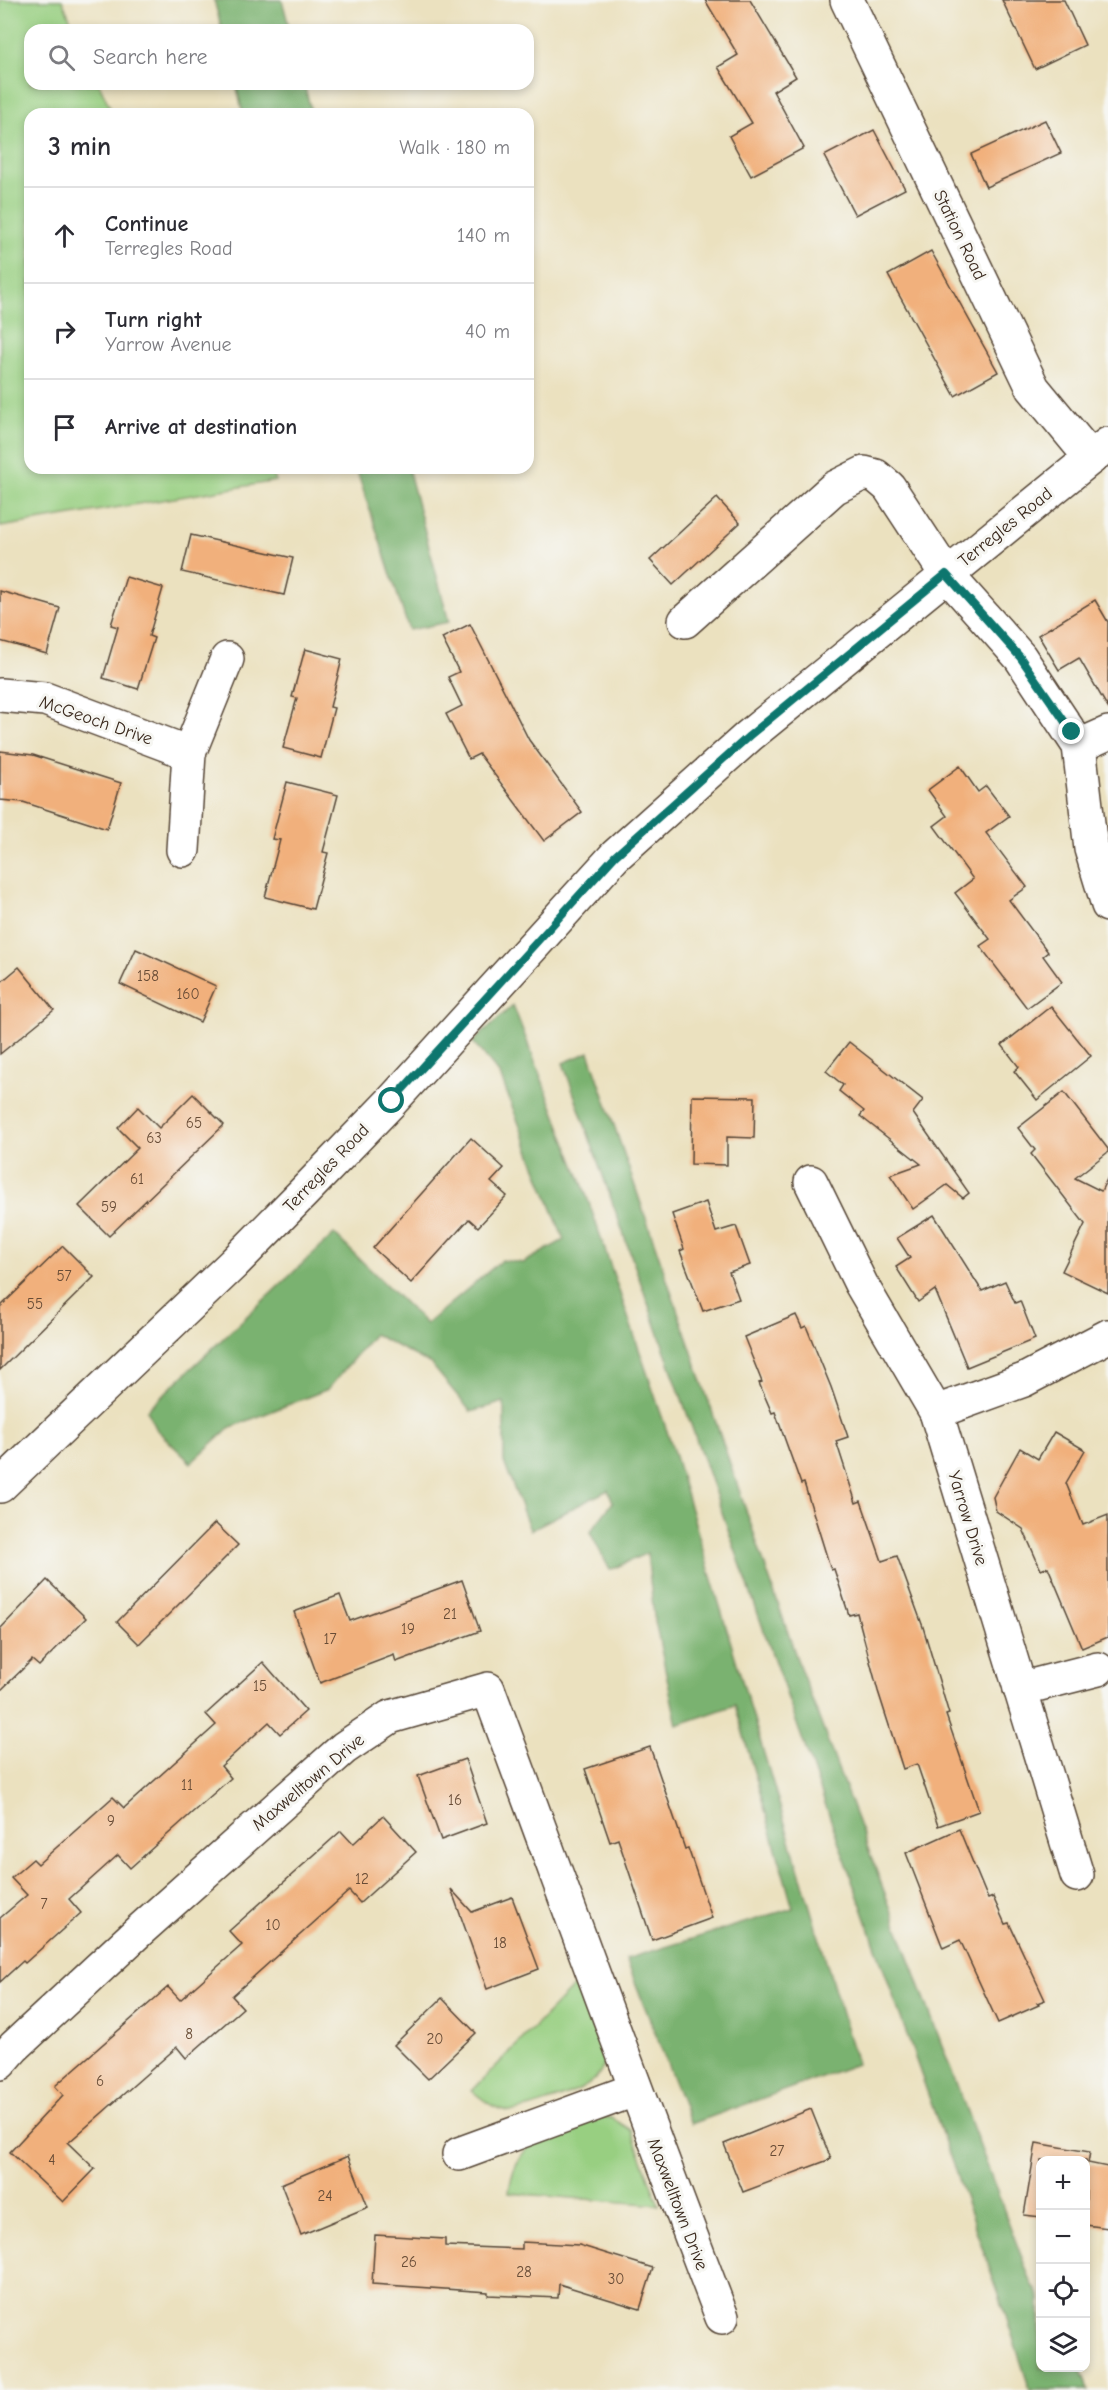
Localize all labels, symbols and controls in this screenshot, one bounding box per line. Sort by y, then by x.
search box [24,24,534,90]
icon: search [45,41,78,74]
text: Search here [93,44,208,70]
text: 3 min [48,132,111,162]
text: Walk · 180 m [399,136,510,159]
street label: Station Road [929,187,990,284]
text: Continue [105,211,188,237]
icon: ahead [48,219,81,252]
text: 140 m [457,224,510,247]
text: Terregles Road [105,237,233,260]
text: Turn right [105,307,202,333]
icon: right [48,315,81,348]
text: 40 m [465,320,510,343]
text: Yarrow Avenue [105,333,232,356]
icon: arrive [48,411,81,444]
text: Arrive at destination [105,414,297,440]
street label: Terregles Road [954,483,1057,572]
street label: McGeoch Drive [37,691,155,750]
route end [1058,718,1084,744]
house number: 158 [137,967,159,985]
house number: 160 [176,985,200,1003]
route start [378,1087,404,1113]
house number: 65 [186,1114,202,1132]
street label: Terregles Road [279,1120,374,1217]
house number: 63 [146,1129,162,1147]
house number: 61 [130,1170,144,1188]
house number: 59 [101,1198,117,1216]
house number: 57 [56,1267,72,1285]
house number: 55 [27,1295,43,1313]
street label: Yarrow Drive [943,1468,992,1568]
house number: 21 [443,1605,457,1623]
house number: 19 [401,1620,415,1638]
house number: 17 [323,1630,337,1648]
house number: 15 [253,1677,267,1695]
street label: Maxwelltown Drive [248,1729,369,1835]
house number: 11 [181,1776,193,1794]
house number: 16 [448,1791,462,1809]
house number: 9 [107,1812,115,1830]
house number: 12 [355,1870,369,1888]
house number: 7 [40,1895,48,1913]
house number: 10 [265,1916,281,1934]
house number: 18 [493,1934,507,1952]
house number: 8 [185,2025,193,2043]
house number: 20 [427,2030,443,2048]
house number: 6 [96,2072,104,2090]
street label: Maxwelltown Drive [643,2135,712,2273]
house number: 27 [770,2142,784,2160]
house number: 4 [48,2151,56,2169]
map controls [1036,2156,1090,2372]
button: + [1036,2156,1090,2210]
house number: 24 [317,2187,333,2205]
button: − [1036,2210,1090,2264]
house number: 26 [401,2253,417,2271]
house number: 28 [516,2263,532,2281]
button: locate [1036,2264,1090,2318]
house number: 30 [608,2270,624,2288]
button: layers [1036,2318,1090,2372]

